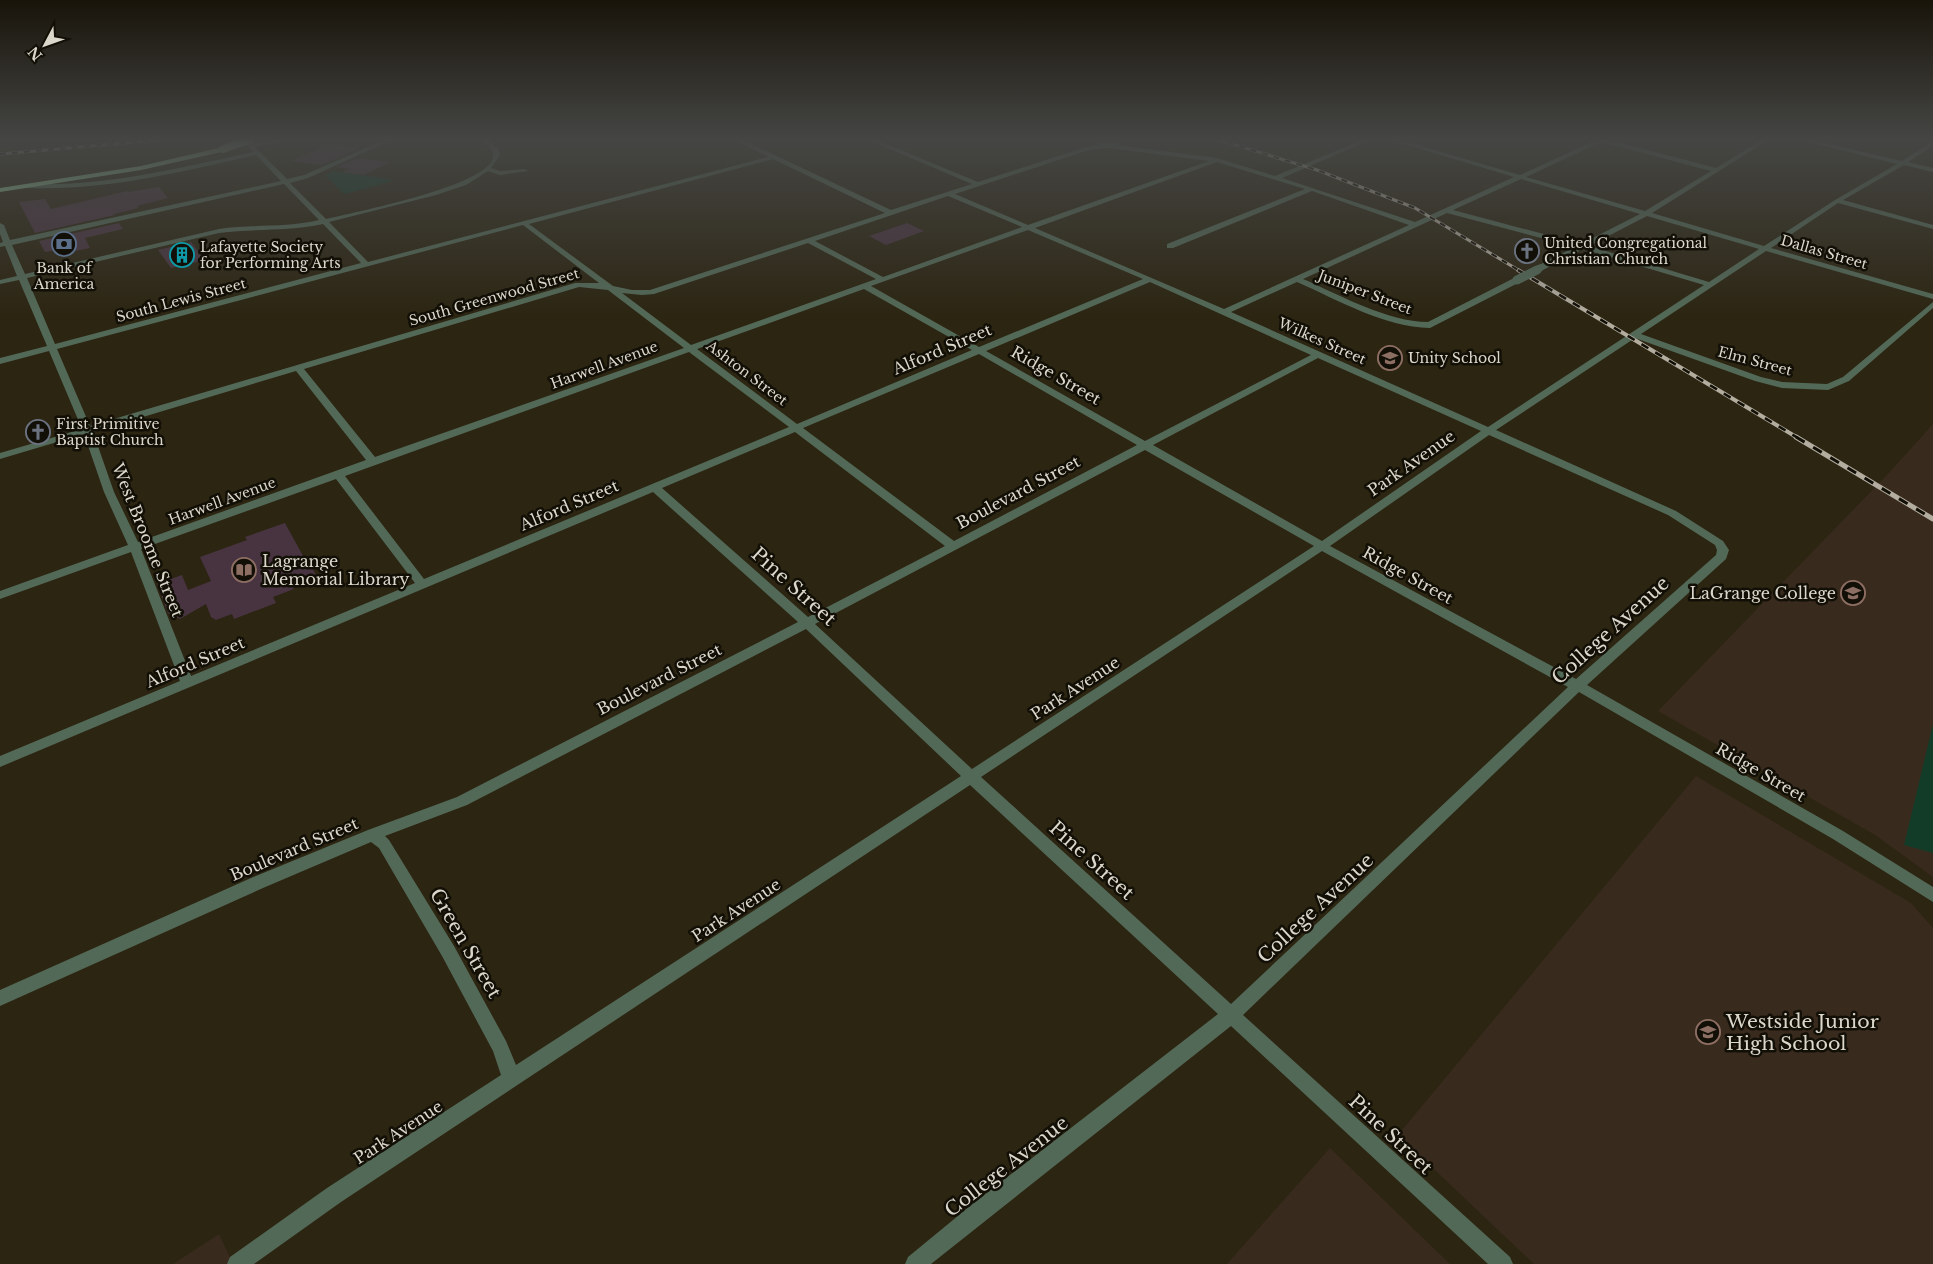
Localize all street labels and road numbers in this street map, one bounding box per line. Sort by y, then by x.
street label: Dallas Street [1779,231,1870,273]
street label: South Greenwood Street [407,264,582,330]
street label: Juniper Street [1314,265,1415,318]
street label: South Lewis Street [114,274,249,326]
street label: Wilkes Street [1274,313,1369,369]
street label: Alford Street [889,319,994,379]
street label: Ashton Street [702,336,792,410]
street label: Harwell Avenue [548,337,660,393]
street label: Ridge Street [1008,341,1104,409]
street label: Elm Street [1716,342,1795,380]
street label: Park Avenue [1364,426,1458,500]
street label: Boulevard Street [953,451,1083,533]
street label: West Broome Street [108,459,188,620]
street label: Harwell Avenue [166,473,278,529]
street label: Alford Street [516,475,621,535]
street label: Pine Street [747,542,841,631]
street label: Ridge Street [1359,542,1457,608]
street label: College Avenue [1547,572,1674,689]
street label: Alford Street [142,632,247,692]
street label: Boulevard Street [593,639,725,719]
street label: Park Avenue [1027,652,1123,724]
street label: Ridge Street [1713,738,1809,806]
street label: Boulevard Street [227,813,361,885]
street label: Pine Street [1045,816,1139,905]
street label: College Avenue [1253,849,1378,968]
street label: Park Avenue [688,874,784,946]
street label: Green Street [425,884,507,1003]
street label: Pine Street [1344,1090,1438,1180]
street label: Park Avenue [350,1096,446,1168]
street label: College Avenue [940,1111,1073,1222]

